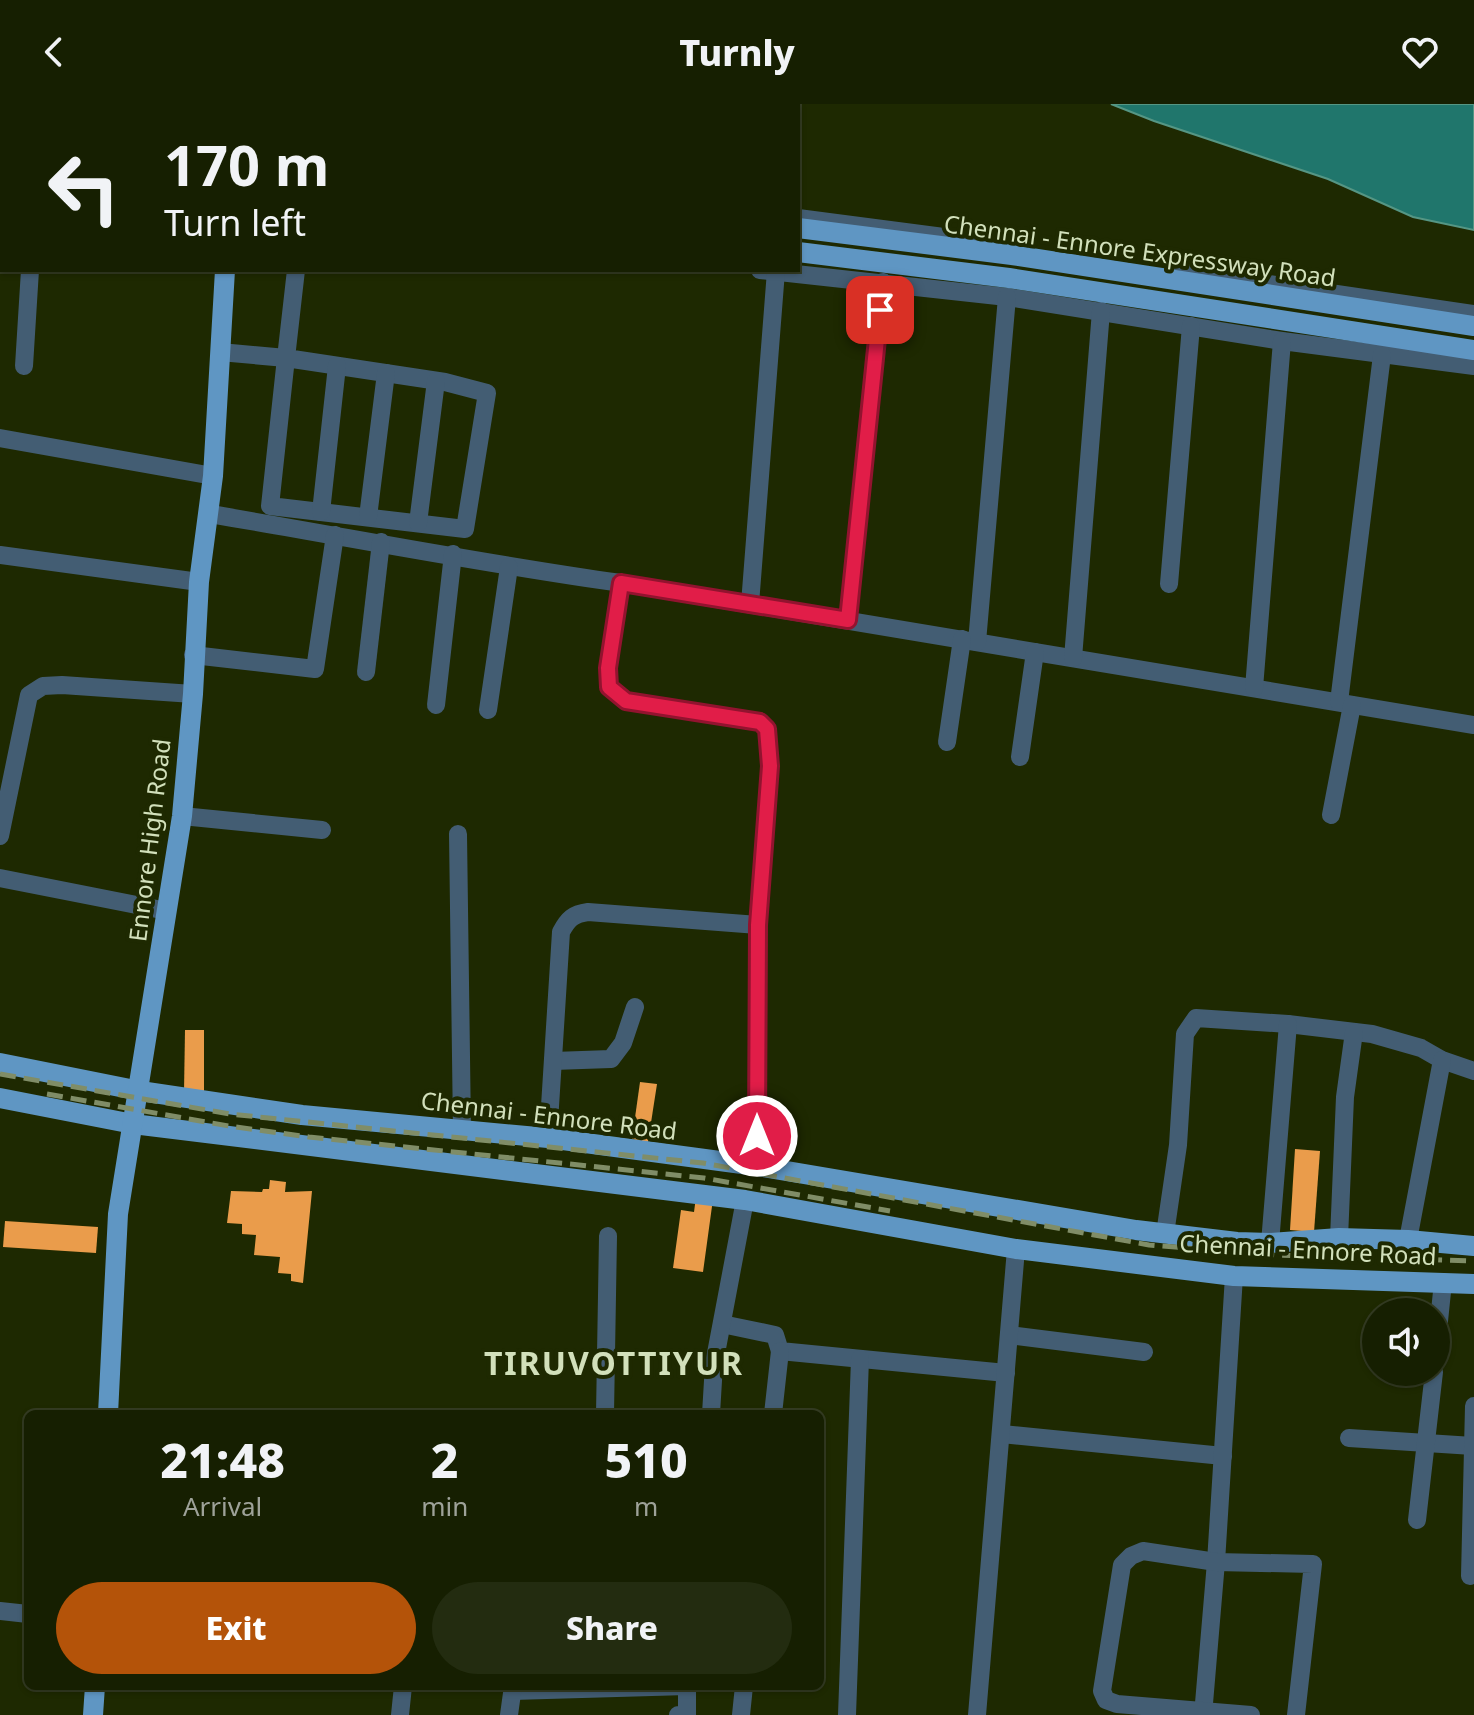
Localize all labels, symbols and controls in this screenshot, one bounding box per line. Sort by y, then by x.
text: Turnly [679,28,795,77]
icon: back [32,30,76,74]
icon: heart [1398,30,1442,74]
text: 170 m [164,126,329,202]
icon: left [32,136,136,240]
text: Turn left [164,198,306,247]
street label: Chennai - Ennore Expressway Road [942,206,1338,294]
pin [846,276,914,344]
icon: arrive [858,288,902,332]
street label: Ennore High Road [120,737,178,943]
street label: Chennai - Ennore Road [419,1083,679,1147]
position arrow [715,1094,799,1178]
street label: Chennai - Ennore Road [1179,1226,1437,1272]
map controls [1362,1298,1450,1386]
button: sound [1362,1298,1450,1386]
district label: TIRUVOTTIYUR [484,1341,744,1384]
text: 21:48 [160,1427,285,1492]
text: 2 [431,1427,459,1492]
text: 510 [605,1427,688,1492]
text: Arrival [183,1488,262,1524]
text: min [421,1488,468,1524]
text: m [634,1488,658,1524]
button: Exit [56,1582,416,1674]
button: Share [432,1582,792,1674]

